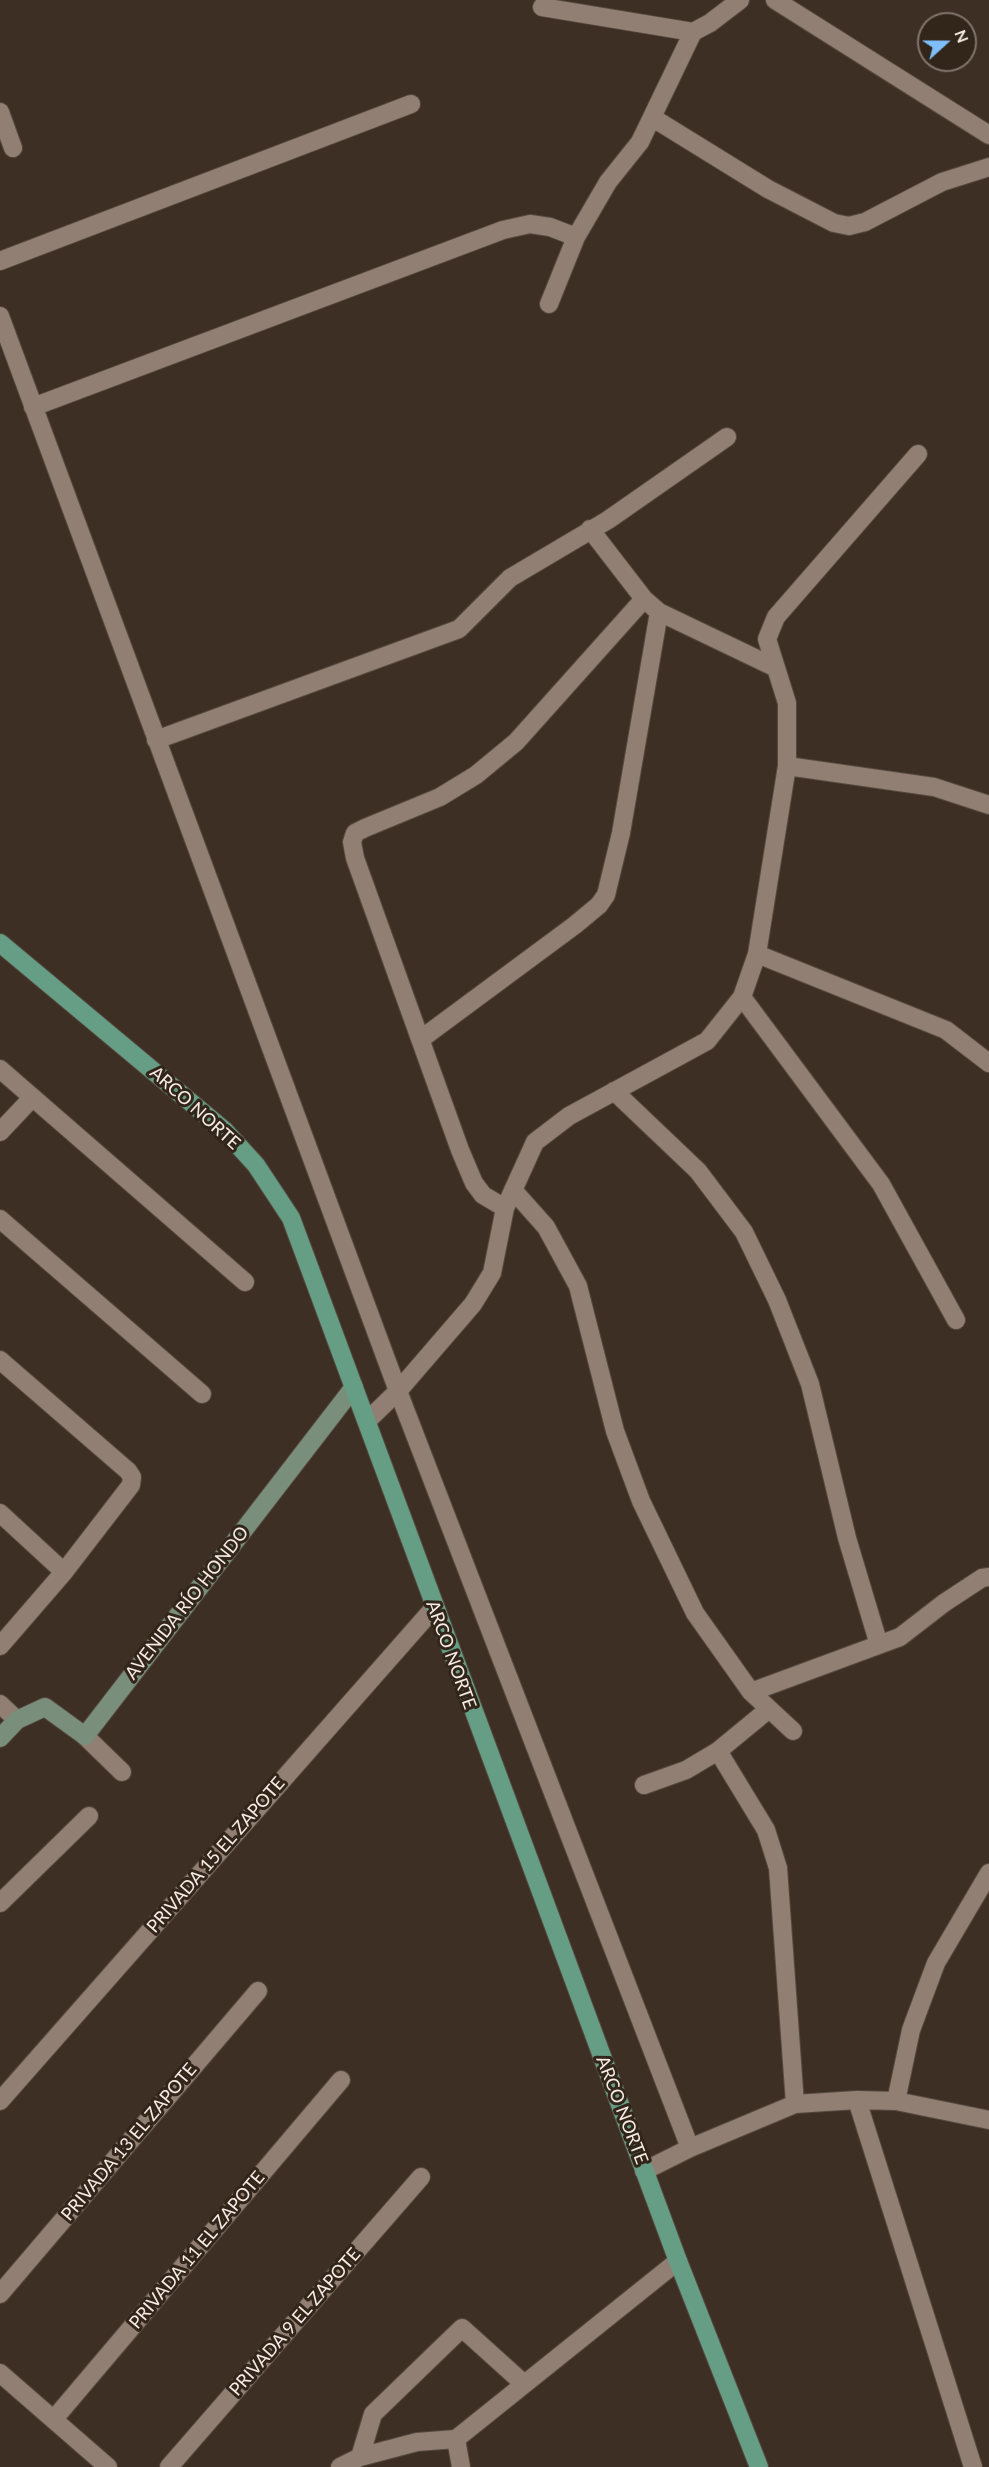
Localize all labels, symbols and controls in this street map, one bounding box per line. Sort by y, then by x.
north arrow [917,12,977,72]
text: N [951,27,973,45]
street label: ARCO NORTE [145,1062,245,1154]
street label: AVENIDA RÍO HONDO [121,1522,253,1684]
street label: ARCO NORTE [421,1598,481,1712]
street label: PRIVADA 15 EL ZAPOTE [143,1773,289,1937]
street label: ARCO NORTE [591,2053,653,2167]
street label: PRIVADA 13 EL ZAPOTE [57,2059,201,2225]
street label: PRIVADA 11 EL ZAPOTE [125,2167,269,2333]
street label: PRIVADA 9 EL ZAPOTE [225,2244,365,2400]

